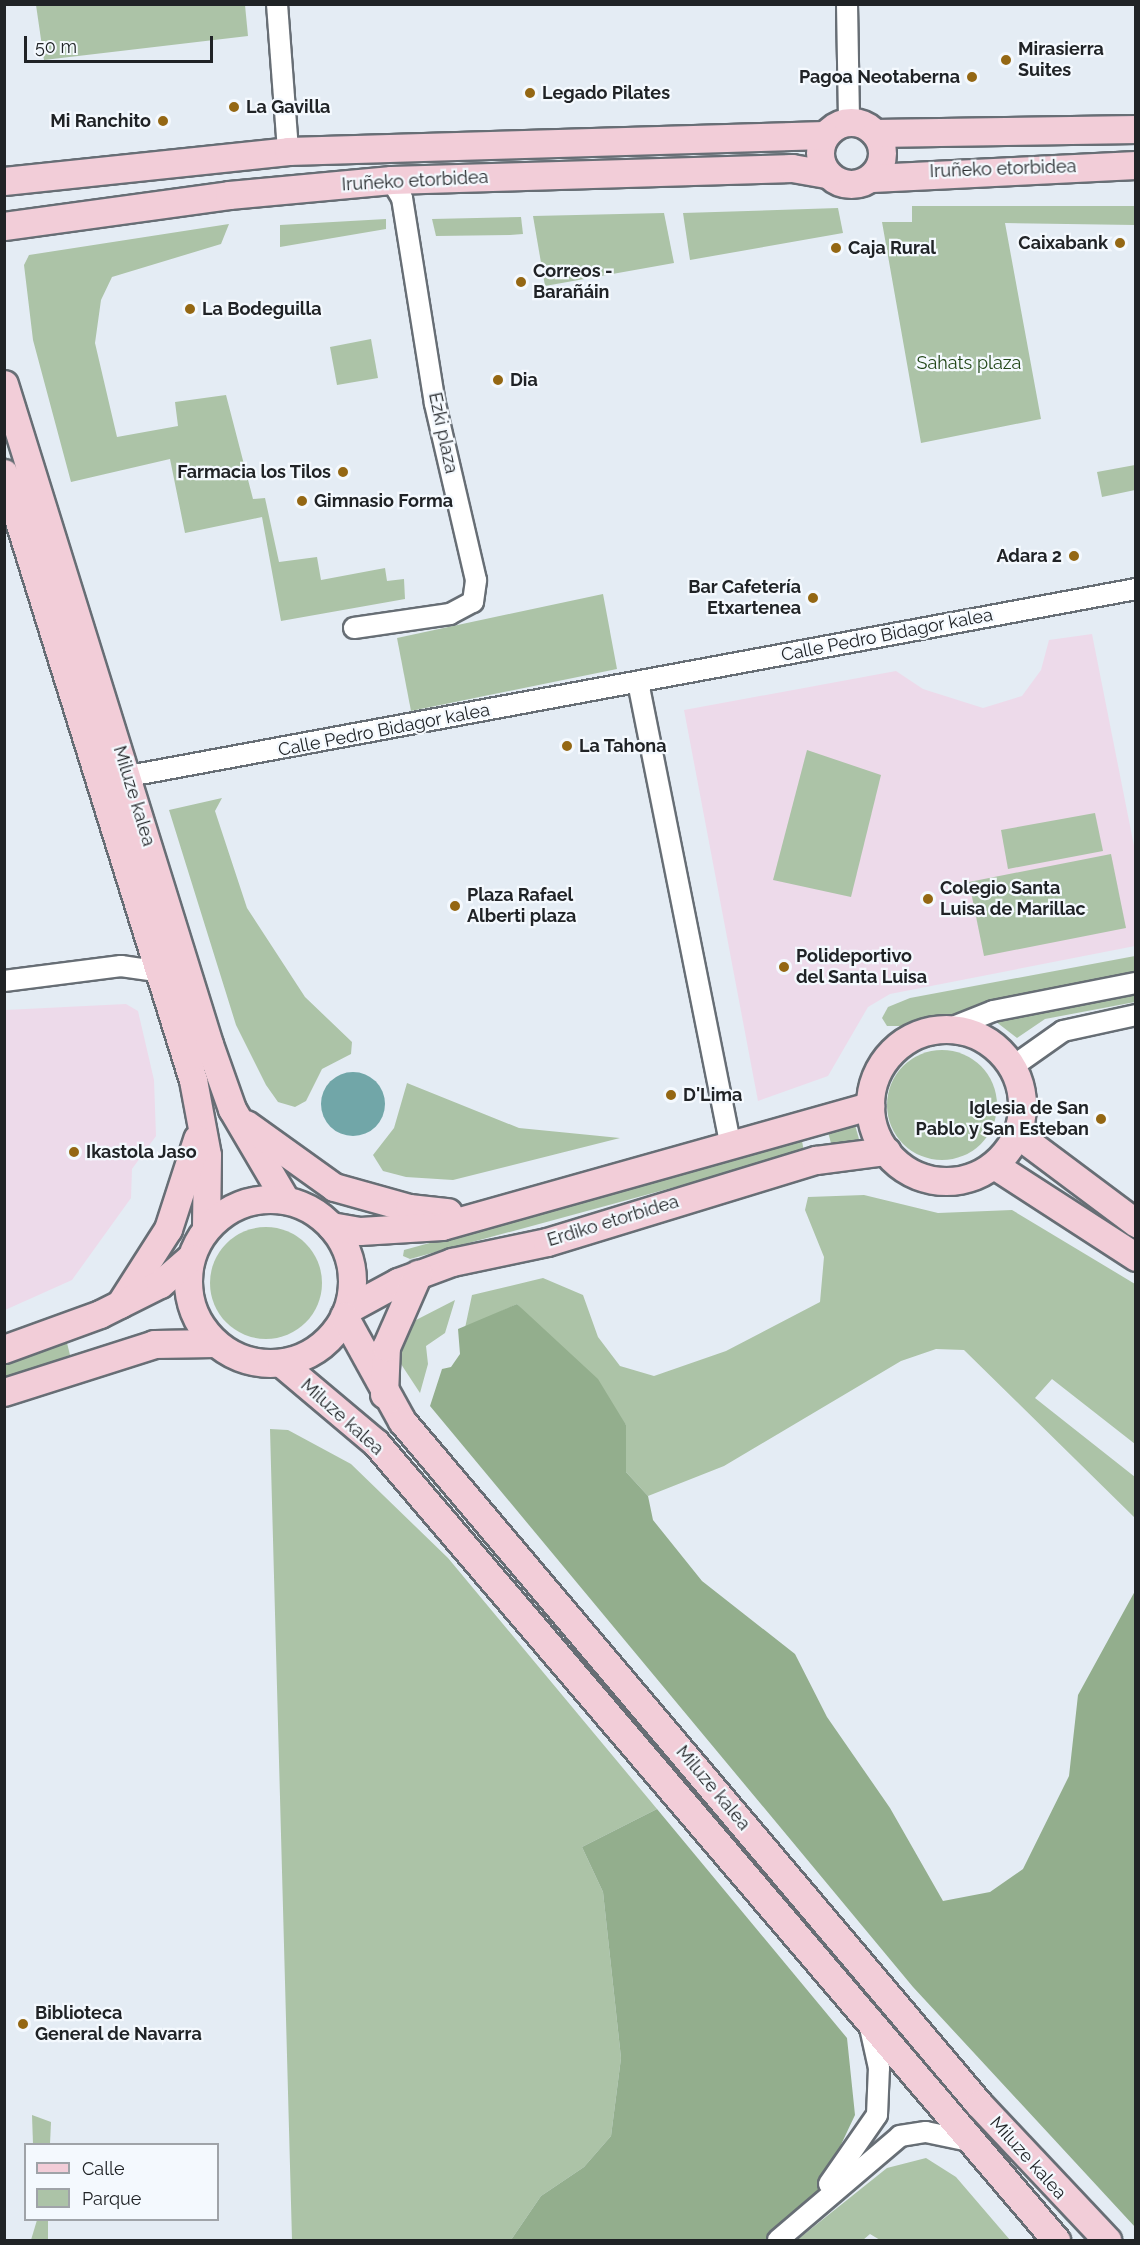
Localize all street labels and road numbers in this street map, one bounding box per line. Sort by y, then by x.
street label: Iruñeko etorbidea [929,156,1077,182]
street label: Iruñeko etorbidea [341,166,489,196]
street label: Ezki plaza [424,390,462,476]
street label: Calle Pedro Bidagor kalea [779,604,995,666]
street label: Calle Pedro Bidagor kalea [276,699,492,761]
street label: Miluze kalea [109,743,159,849]
street label: Erdiko etorbidea [545,1191,681,1251]
street label: Miluze kalea [296,1374,388,1460]
street label: Miluze kalea [671,1741,755,1835]
street label: Miluze kalea [985,2112,1071,2204]

